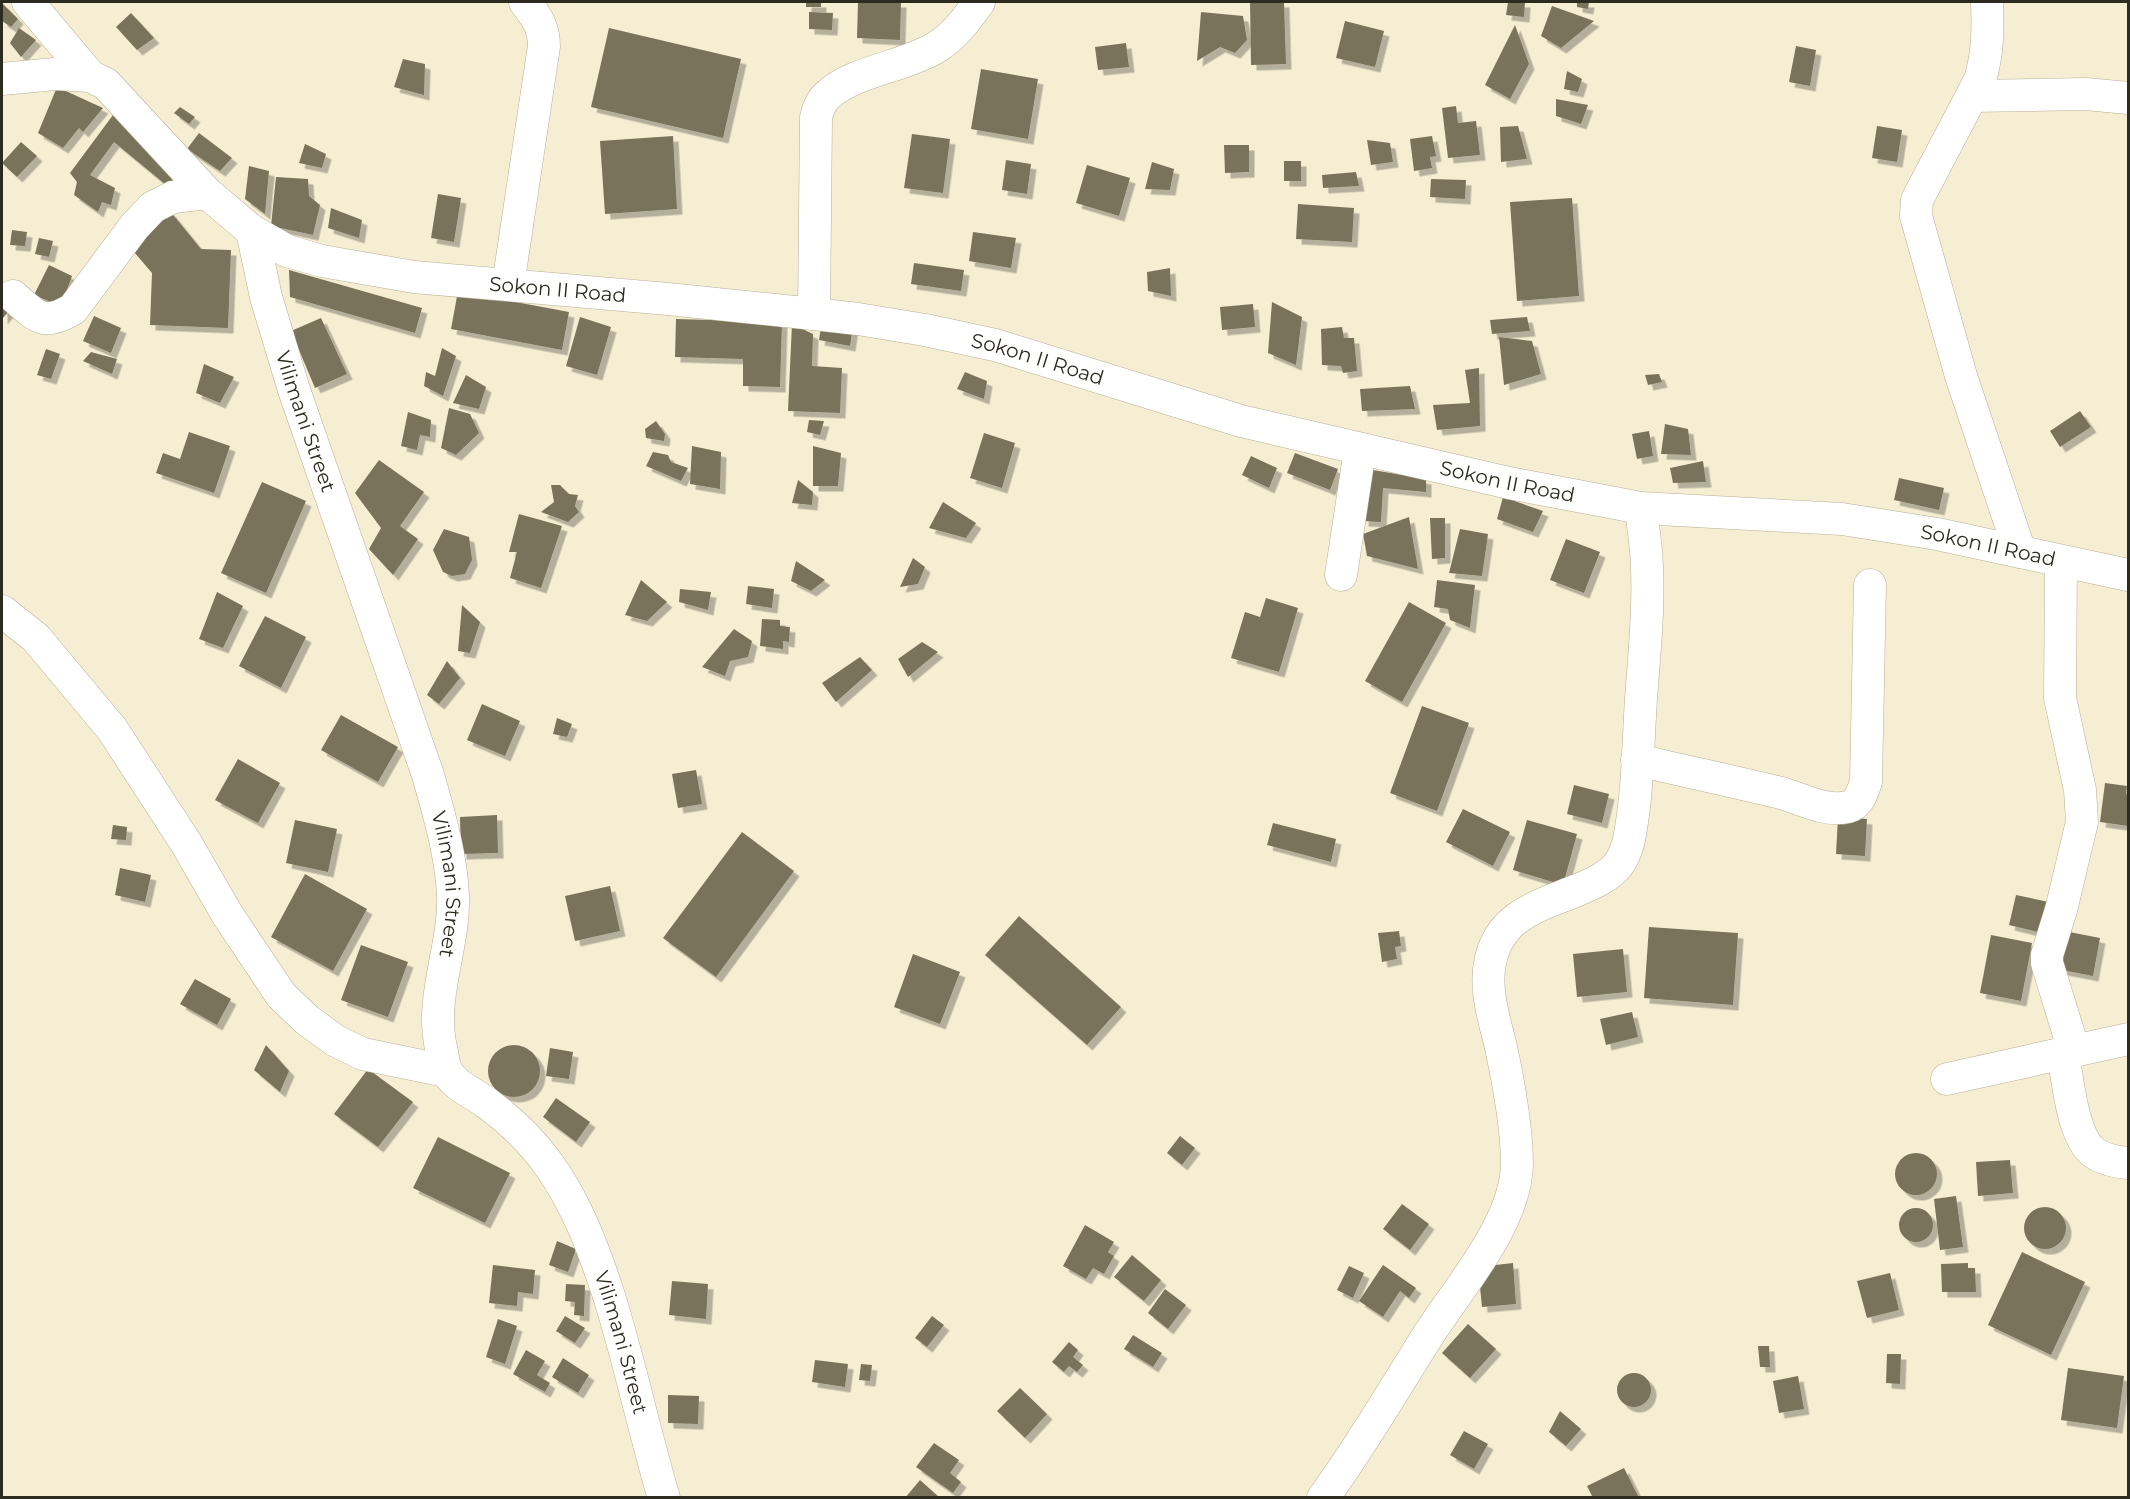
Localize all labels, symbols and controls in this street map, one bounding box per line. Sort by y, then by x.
street label: Sokon II Road [488,272,627,307]
street label: Sokon II Road [969,328,1107,390]
street label: Vilimani Street [271,348,341,495]
street label: Sokon II Road [1438,455,1577,507]
street label: Sokon II Road [1919,520,2058,571]
street label: Vilimani Street [427,809,465,959]
street label: Vilimani Street [589,1268,653,1417]

